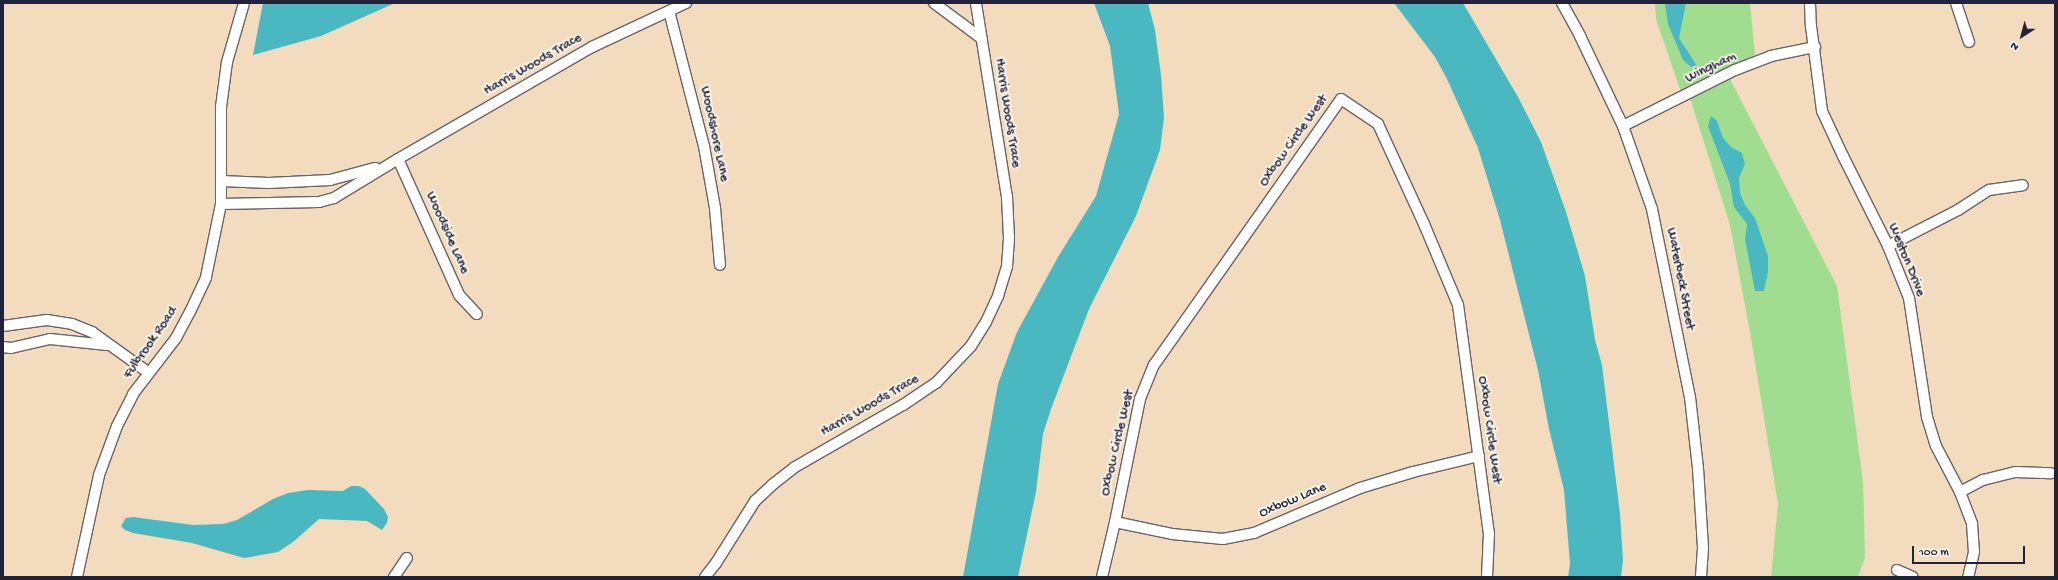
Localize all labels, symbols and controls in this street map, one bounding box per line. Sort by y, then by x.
north arrow [2002,16,2042,56]
street label: Harris Woods Trace [481,30,585,100]
text: N [2009,39,2021,53]
street label: Wingham [1683,48,1739,88]
street label: Harris Woods Trace [990,57,1024,169]
street label: Woodshore Lane [696,85,732,183]
street label: Oxbow Circle West [1256,92,1332,190]
street label: Woodside Lane [421,189,473,277]
street label: Weston Drive [1884,221,1928,299]
street label: Waterbeck Street [1662,226,1698,332]
street label: Fulbrook Road [120,304,182,382]
street label: Harris Woods Trace [818,371,922,441]
street label: Oxbow Circle West [1473,375,1505,485]
street label: Oxbow Circle West [1098,388,1138,498]
street label: Oxbow Lane [1257,479,1329,523]
scale bar [1914,538,2027,564]
text: 100 m [1919,546,1949,560]

